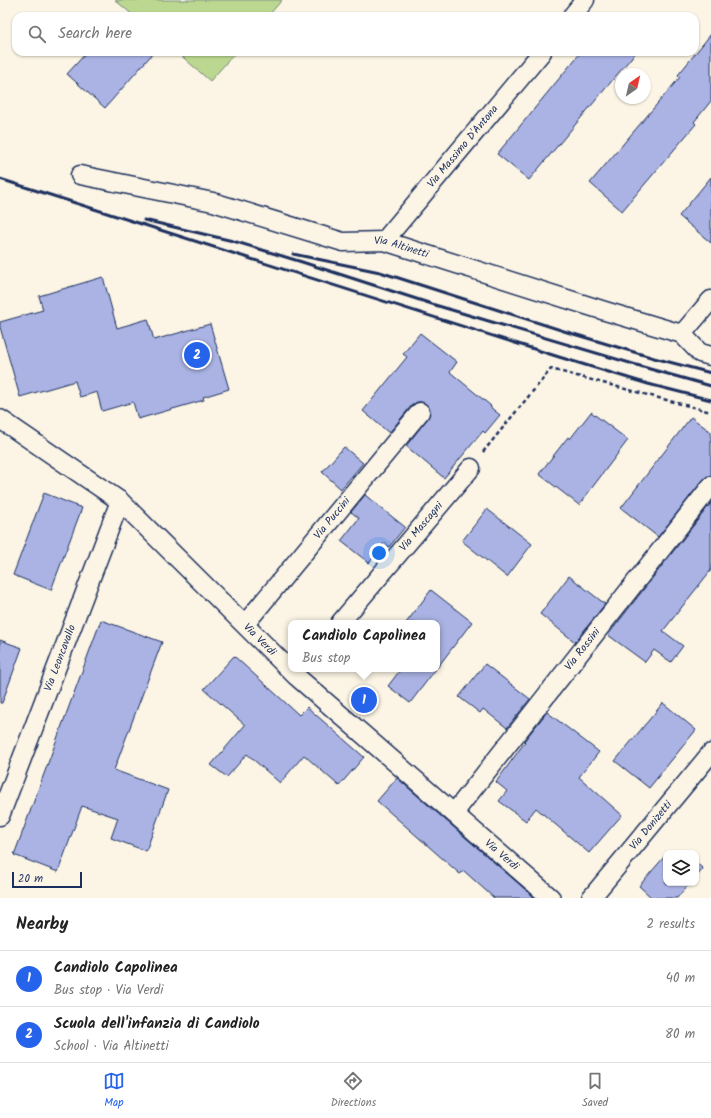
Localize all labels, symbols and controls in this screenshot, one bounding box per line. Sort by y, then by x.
search box [12,12,699,56]
text: Search here [58,22,132,46]
icon: search [26,23,48,45]
north arrow [615,68,651,104]
street label: Via Massimo D'Antona [423,101,503,192]
street label: Via Altinetti [374,232,431,264]
pin: 2 [184,340,210,370]
street label: Via Puccini [309,493,355,543]
street label: Via Mascagni [395,498,448,556]
your location [369,543,389,563]
street label: Via Verdi [239,619,280,661]
popup [288,620,440,672]
street label: Via Leoncavallo [39,622,81,694]
text: Candiolo Capolinea [302,624,426,648]
street label: Via Rossini [560,624,605,675]
text: Bus stop [302,648,350,669]
pin: 1 [351,685,377,715]
street label: Via Donizetti [625,797,677,854]
street label: Via Verdi [480,835,523,875]
map controls [663,850,699,886]
button: layers [663,850,699,886]
scale bar [12,870,82,889]
text: 20 m [18,870,43,888]
text: Nearby [16,911,68,938]
text: 2 results [647,914,695,935]
text: Candiolo Capolinea [54,956,178,980]
text: 1 [27,968,31,989]
text: 40 m [666,968,695,989]
text: Bus stop · Via Verdi [54,980,163,1001]
text: Scuola dell'infanzia di Candiolo [54,1012,260,1036]
text: 2 [25,1024,33,1045]
text: 80 m [665,1024,695,1045]
text: School · Via Altinetti [54,1036,169,1057]
tab: Map [103,1070,125,1112]
tab: Directions [331,1070,376,1112]
tab: Saved [582,1070,608,1112]

